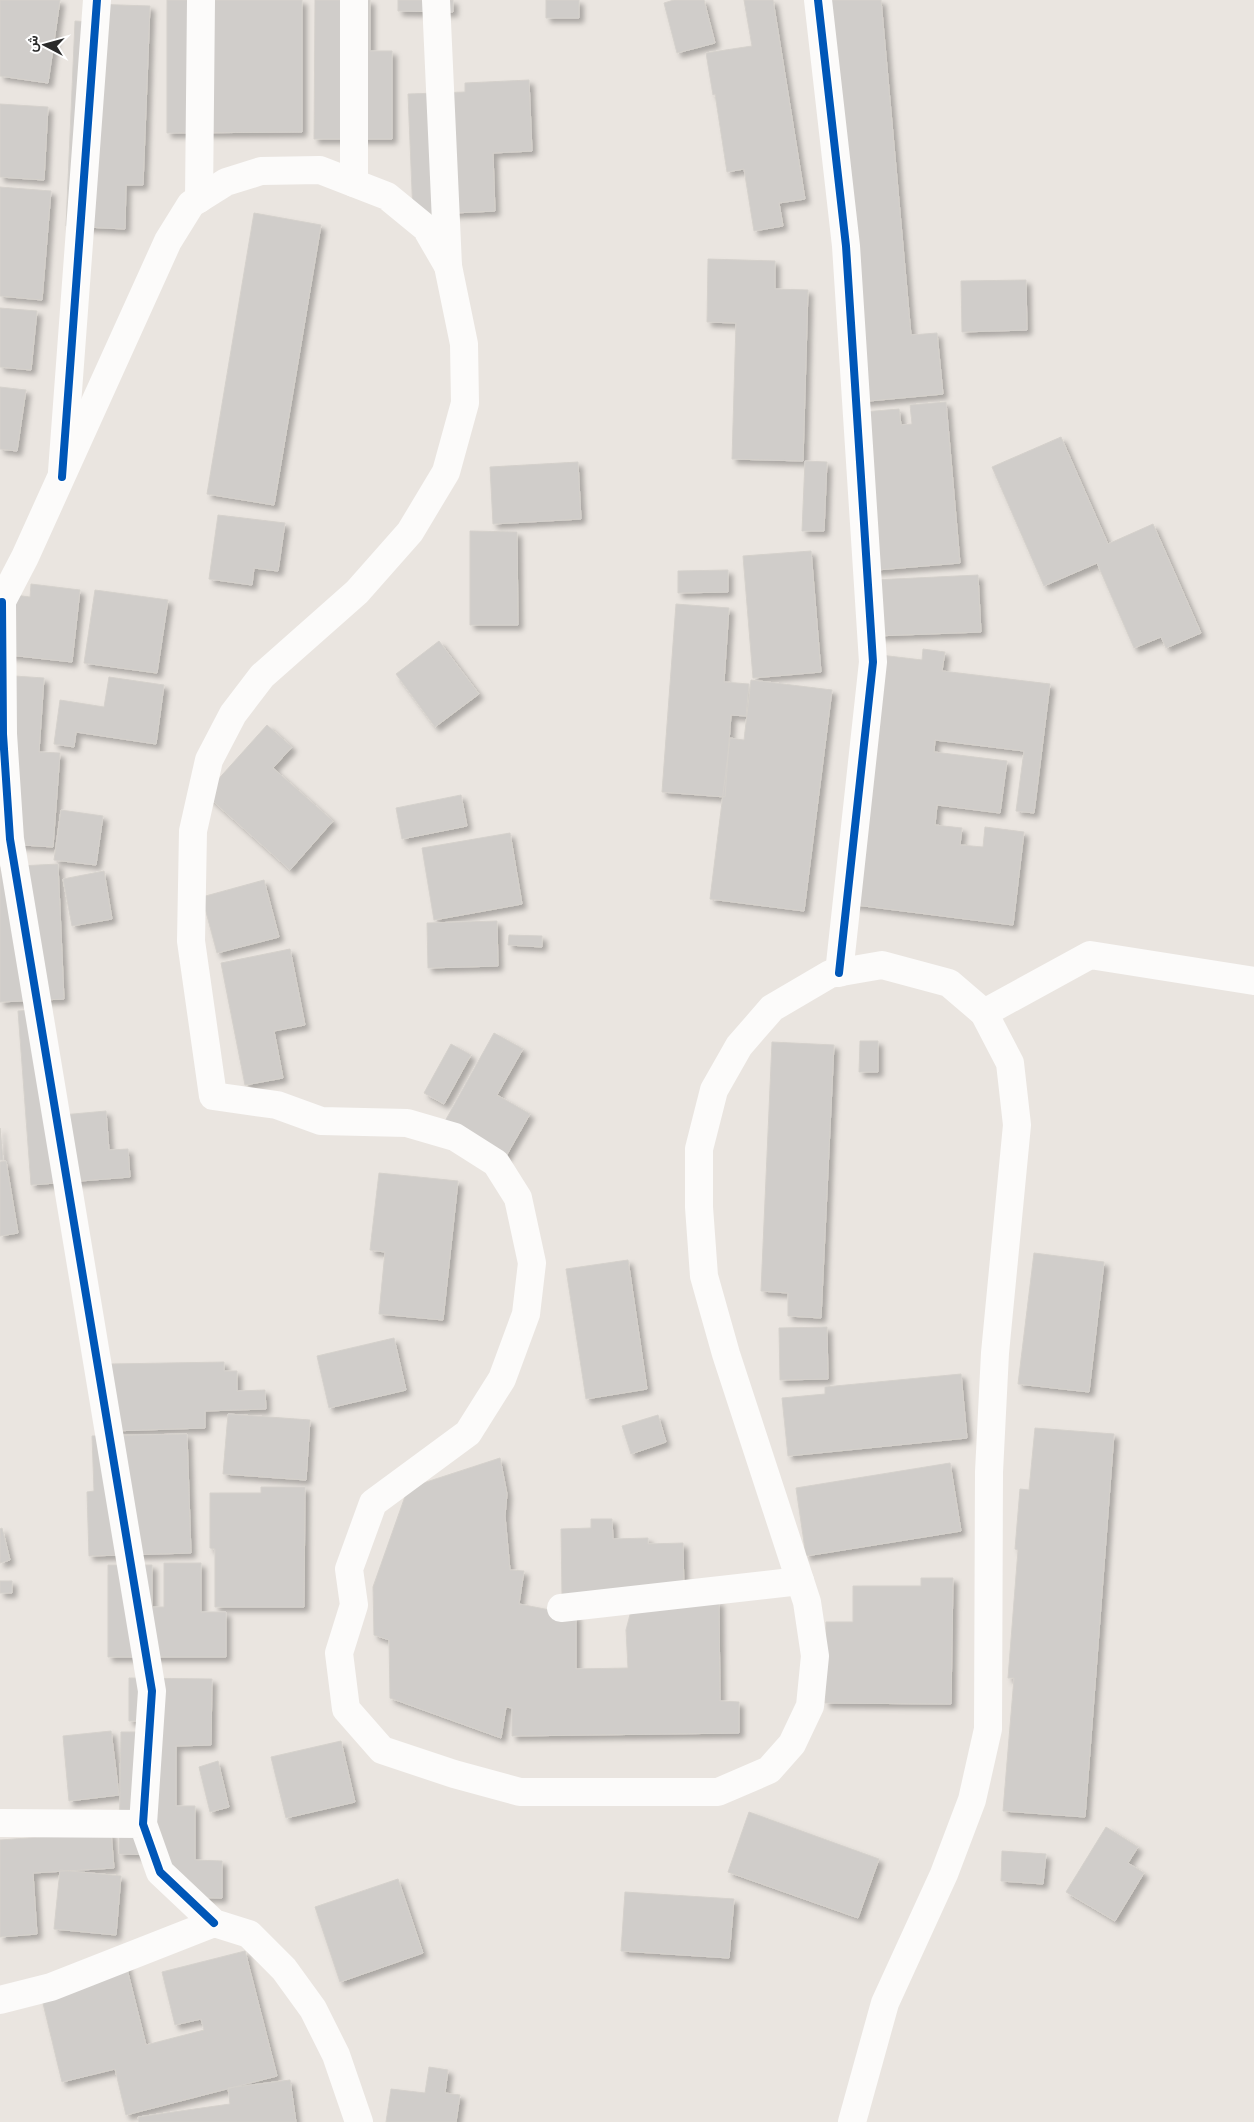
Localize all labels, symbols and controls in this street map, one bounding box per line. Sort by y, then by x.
north arrow [20,20,70,70]
text: ش [25,34,42,53]

